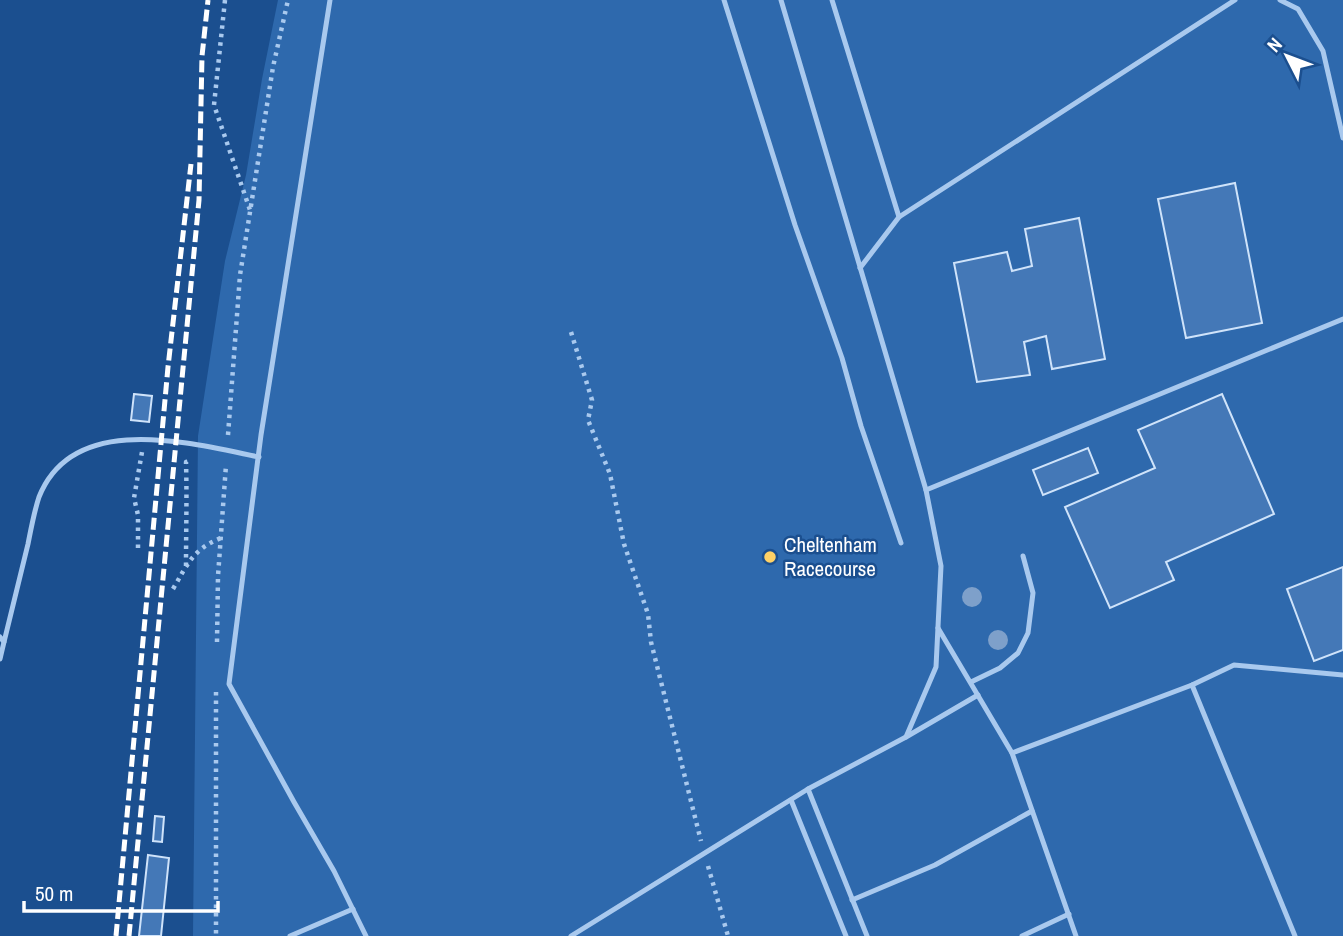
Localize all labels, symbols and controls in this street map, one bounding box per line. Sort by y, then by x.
north arrow [1252,21,1322,91]
text: N [1261,32,1288,58]
place label: Cheltenham Racecourse [784,530,877,583]
marker: Cheltenham Racecourse [762,549,778,565]
scale bar [24,870,219,914]
text: 50 m [35,879,73,908]

